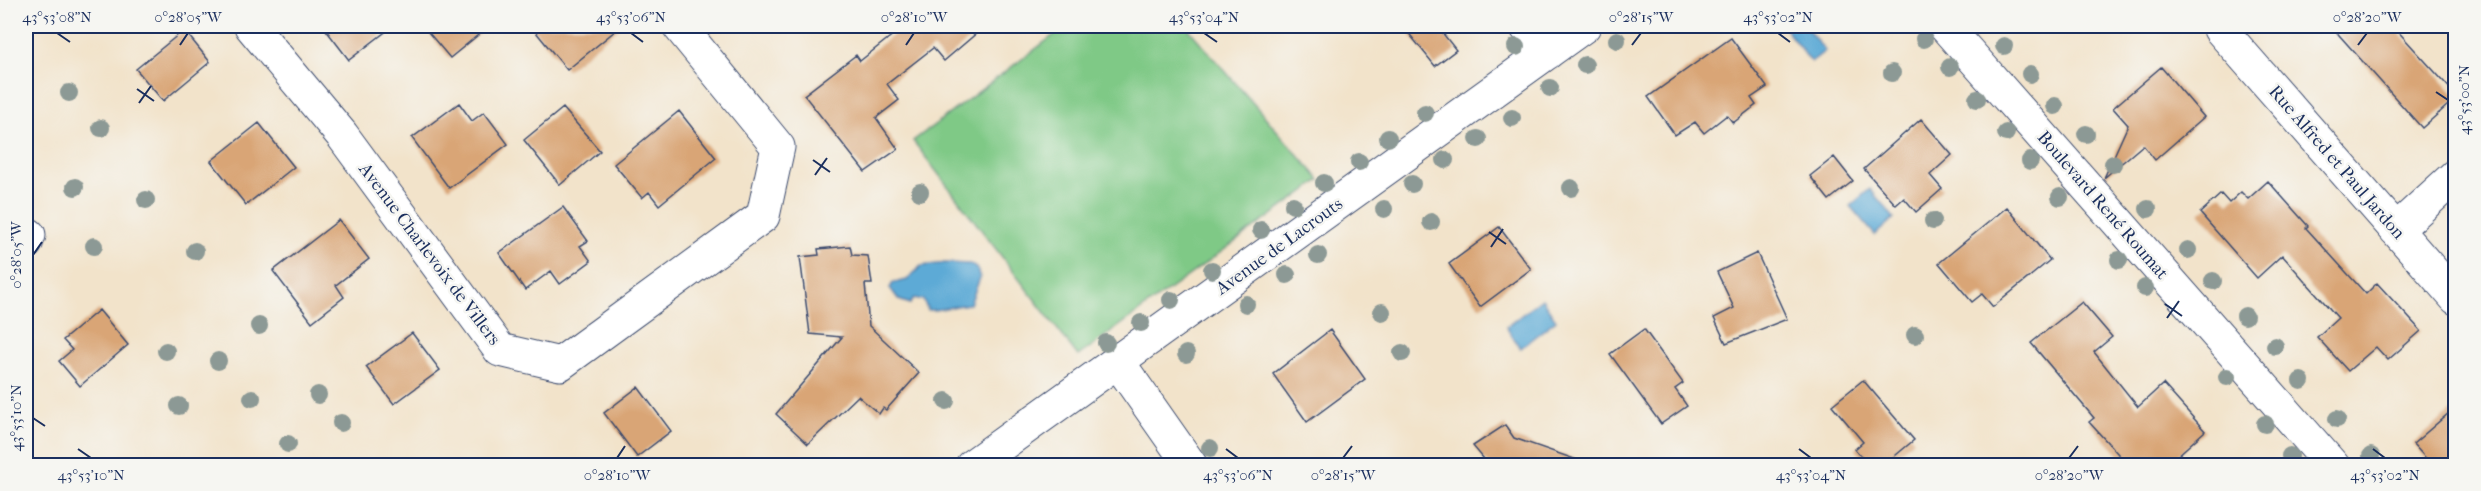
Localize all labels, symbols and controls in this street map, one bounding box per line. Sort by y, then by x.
text: 43°53'08"N [22,8,92,26]
text: 0°28'05"W [154,8,223,26]
text: 43°53'06"N [596,8,667,26]
text: 0°28'10"W [881,8,948,26]
text: 43°53'04"N [1169,8,1240,26]
text: 0°28'15"W [1609,8,1675,26]
text: 43°53'02"N [1743,8,1813,26]
text: 0°28'20"W [2333,8,2403,26]
text: 43°53'00"N [2455,64,2473,135]
street label: Rue Alfred et Paul Jardon [2264,81,2409,244]
street label: Boulevard René Roumat [2033,127,2173,284]
street label: Avenue Charlevoix de Villers [354,158,505,350]
street label: Avenue de Lacrouts [1211,193,1347,300]
text: 0°28'05"W [7,220,25,289]
text: 43°53'10"N [7,384,25,452]
text: 43°53'10"N [57,466,125,484]
text: 0°28'10"W [584,466,651,484]
text: 43°53'06"N [1203,466,1274,484]
text: 0°28'15"W [1311,466,1377,484]
text: 43°53'04"N [1776,466,1847,484]
text: 0°28'20"W [2035,466,2105,484]
text: 43°53'02"N [2350,466,2420,484]

